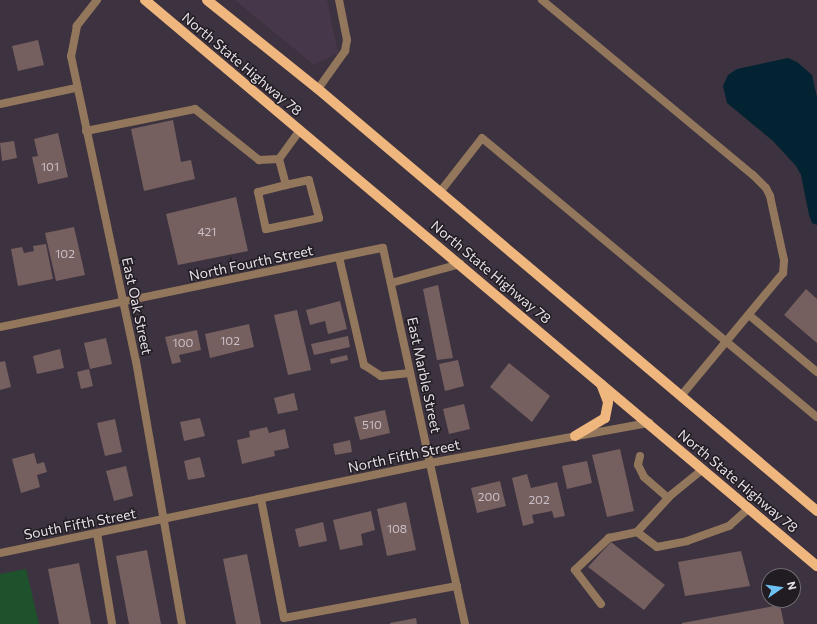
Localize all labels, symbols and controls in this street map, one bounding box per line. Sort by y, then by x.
street label: North State Highway 78 [179,9,305,119]
house number: 101 [41,160,59,174]
street label: North State Highway 78 [428,217,554,327]
house number: 421 [198,225,216,239]
street label: North Fourth Street [187,242,315,284]
house number: 102 [55,247,75,261]
street label: East Oak Street [118,256,156,356]
street label: East Marble Street [404,316,444,434]
house number: 102 [220,334,240,348]
house number: 100 [173,336,193,350]
house number: 510 [362,418,382,432]
street label: North State Highway 78 [675,426,801,536]
street label: North Fifth Street [346,436,462,476]
house number: 200 [478,490,500,504]
house number: 202 [528,493,550,507]
street label: South Fifth Street [22,505,138,543]
house number: 108 [387,522,407,536]
north arrow [761,568,801,608]
text: N [785,580,799,591]

